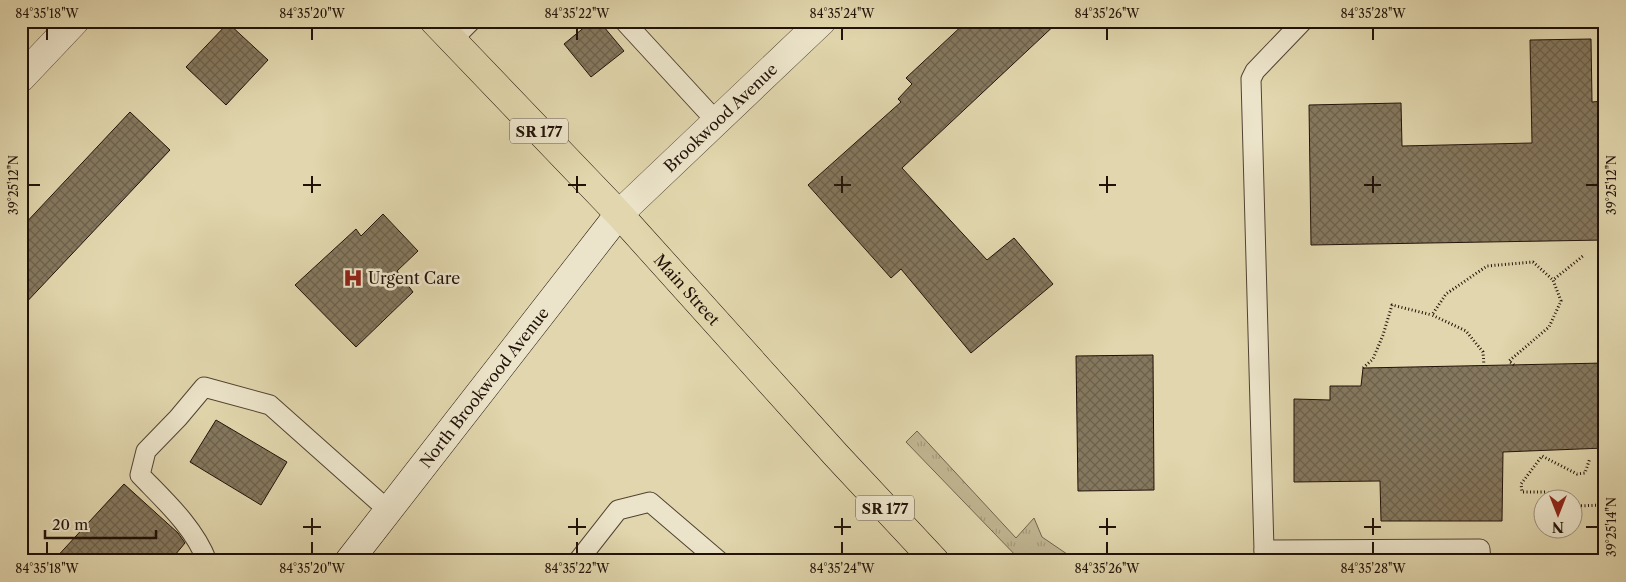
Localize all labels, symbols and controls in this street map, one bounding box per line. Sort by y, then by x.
text: 84°35'18"W [15,6,80,21]
text: 84°35'20"W [279,6,346,21]
text: 84°35'22"W [545,6,610,21]
text: 84°35'24"W [810,6,875,21]
text: 84°35'26"W [1075,6,1140,21]
text: 84°35'28"W [1340,6,1406,21]
street label: Brookwood Avenue [660,59,781,176]
road number: SR 177 [510,118,568,144]
text: 39°25'12"N [6,155,21,215]
text: 39°25'12"N [1604,155,1619,215]
street label: Main Street [650,250,724,330]
hospital icon: Urgent Care [342,267,364,289]
place label: Urgent Care [368,268,460,288]
street label: North Brookwood Avenue [415,303,553,472]
north arrow [1534,490,1584,540]
road number: SR 177 [856,496,914,520]
text: 39°25'14"N [1604,497,1619,557]
scale bar [45,507,156,539]
text: 20 m [52,515,88,534]
text: N [1552,518,1564,536]
text: 84°35'18"W [15,561,80,576]
text: 84°35'20"W [279,561,346,576]
text: 84°35'22"W [545,561,610,576]
text: 84°35'24"W [810,561,875,576]
text: 84°35'26"W [1075,561,1140,576]
text: 84°35'28"W [1340,561,1406,576]

